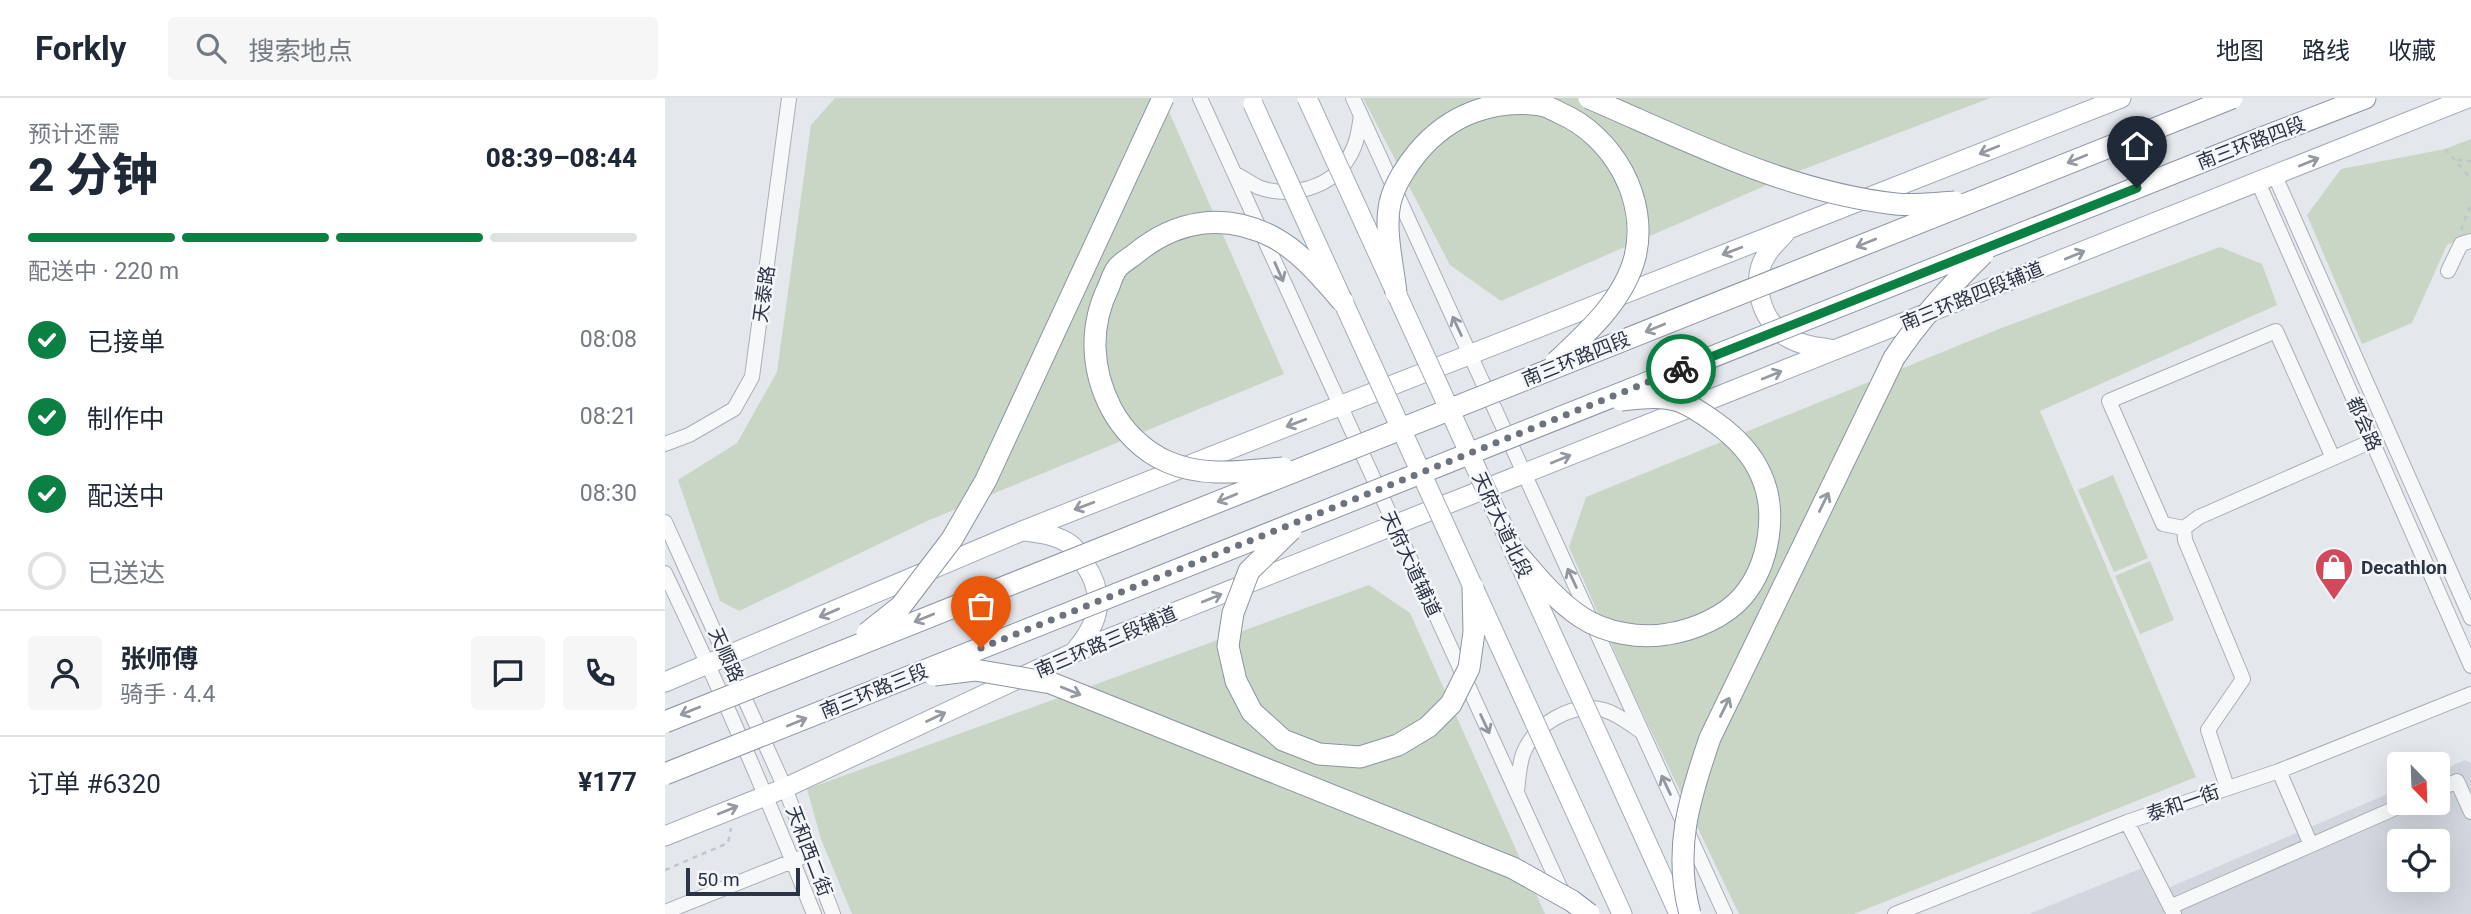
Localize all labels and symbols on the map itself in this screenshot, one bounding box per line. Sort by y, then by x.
street label: 南三环路四段 [2194,112,2308,174]
pin [2107,116,2167,188]
one-way arrow [1979,144,2001,157]
one-way arrow [2067,154,2089,167]
one-way arrow [2298,155,2320,168]
one-way arrow [1856,238,1877,251]
one-way arrow [1722,246,1743,259]
one-way arrow [2063,247,2085,260]
street label: 南三环路四段辅道 [1897,257,2047,335]
one-way arrow [1273,261,1286,282]
street label: 天泰路 [749,264,779,324]
one-way arrow [1450,316,1463,338]
one-way arrow [1644,322,1666,335]
street label: 南三环路四段 [1519,327,1633,391]
courier [1646,334,1716,404]
one-way arrow [1761,368,1783,381]
street label: 都会路 [2342,393,2386,455]
one-way arrow [1285,417,1307,430]
one-way arrow [1550,452,1571,465]
street label: 天府大道北段 [1467,468,1537,582]
one-way arrow [1216,492,1238,505]
one-way arrow [1818,492,1831,513]
one-way arrow [1074,501,1095,514]
street label: 天府大道辅道 [1376,507,1446,621]
shop icon: Decathlon [2313,546,2355,601]
place label: Decathlon [2361,556,2447,579]
one-way arrow [1565,568,1578,589]
pin [951,576,1011,648]
one-way arrow [1200,590,1222,603]
street label: 南三环路三段辅道 [1032,602,1180,682]
one-way arrow [819,607,840,620]
one-way arrow [914,613,936,626]
street label: 天顺路 [704,624,748,686]
street label: 南三环路三段 [817,659,931,723]
one-way arrow [1059,685,1081,698]
one-way arrow [1719,697,1732,718]
one-way arrow [680,706,702,719]
one-way arrow [925,710,946,724]
one-way arrow [1479,713,1492,734]
one-way arrow [785,714,807,727]
north arrow [2387,752,2450,816]
one-way arrow [1659,775,1673,796]
street label: 泰和一街 [2143,780,2223,826]
one-way arrow [717,803,738,816]
street label: 天和西二街 [781,803,837,899]
scale bar [686,865,800,897]

